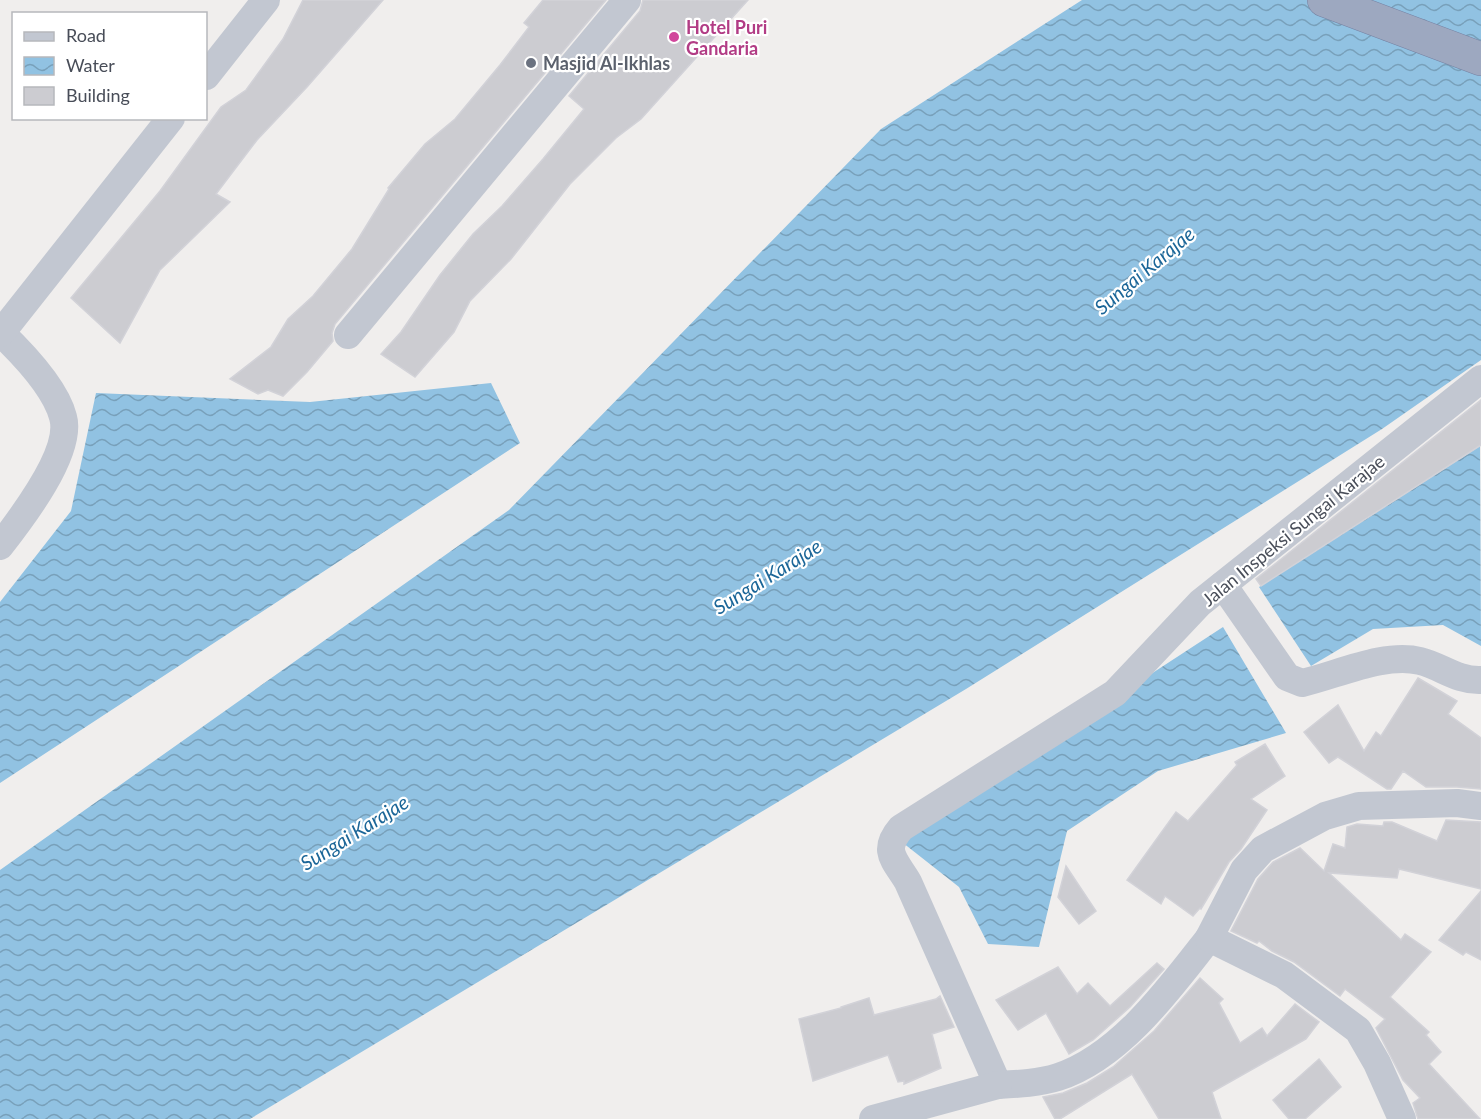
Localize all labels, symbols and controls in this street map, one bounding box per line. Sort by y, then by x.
legend [12,12,207,120]
place label: Hotel Puri Gandaria [686,16,767,59]
text: Road [66,24,106,46]
marker: Hotel Puri Gandaria [667,30,681,44]
place label: Masjid Al-Ikhlas [543,52,670,74]
text: Water [66,54,115,76]
marker: Masjid Al-Ikhlas [524,56,538,70]
text: Building [66,84,130,106]
water label: Sungai Karajae [1089,221,1199,319]
street label: Jalan Inspeksi Sungai Karajae [1197,450,1389,610]
water label: Sungai Karajae [708,533,826,619]
water label: Sungai Karajae [295,789,413,875]

